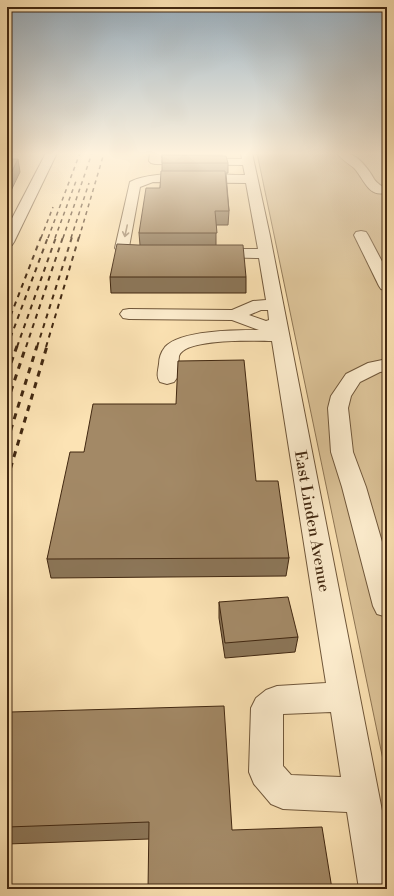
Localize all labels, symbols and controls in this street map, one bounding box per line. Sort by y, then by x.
one-way arrow [122,224,130,237]
street label: East Linden Avenue [290,449,334,594]

